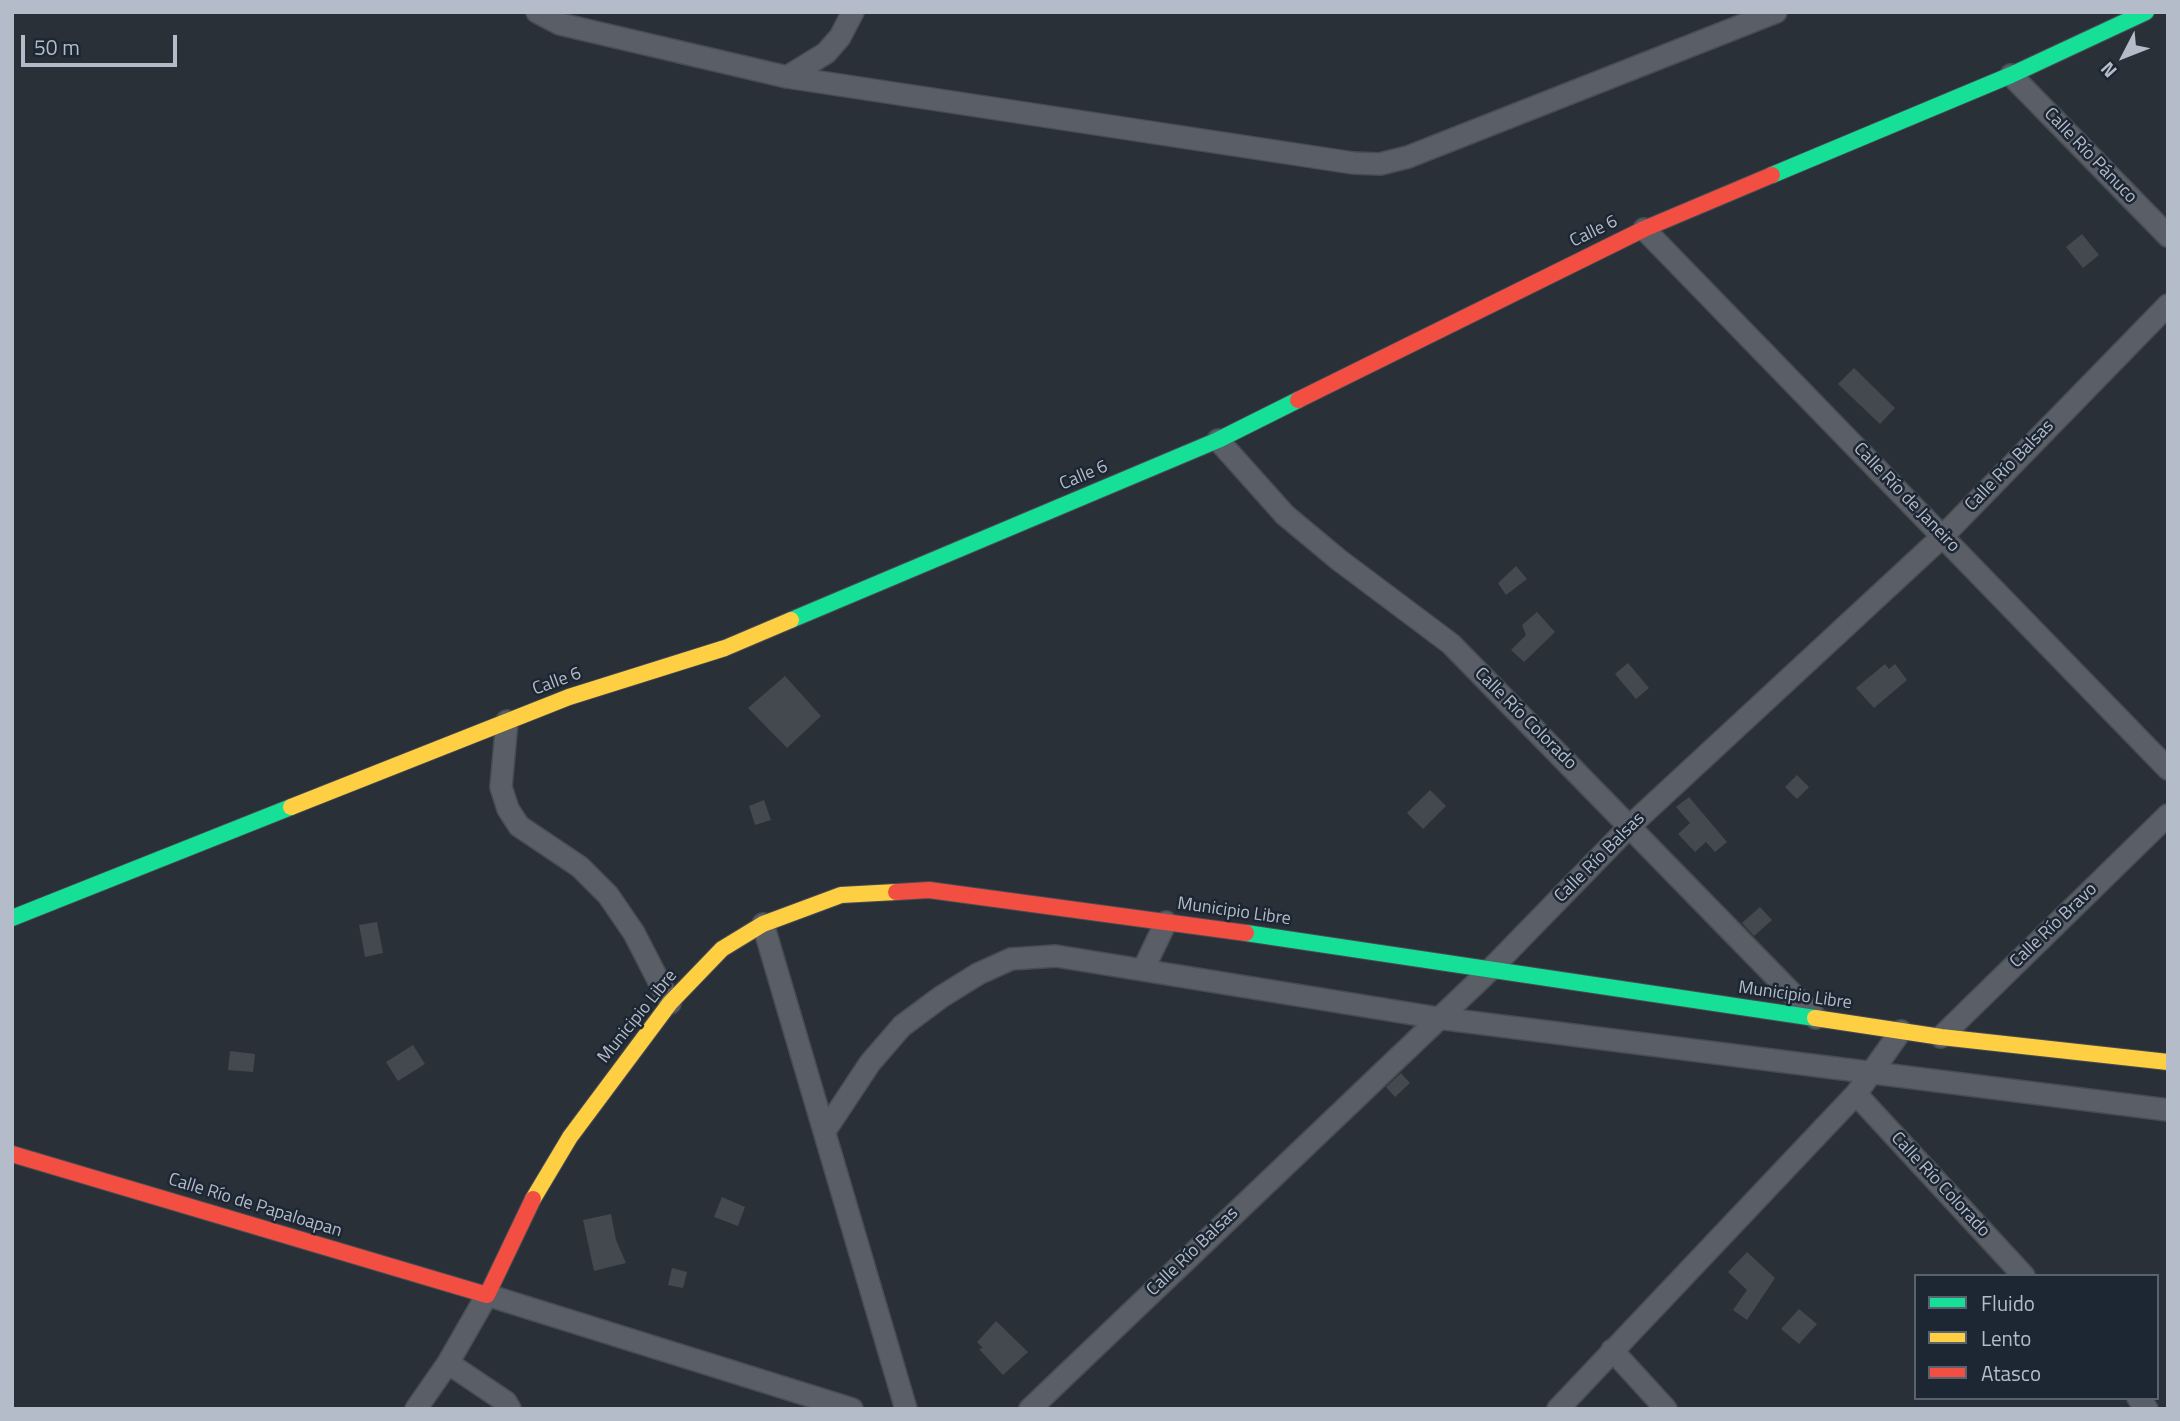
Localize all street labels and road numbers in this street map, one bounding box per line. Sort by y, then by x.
street label: Calle Río Pánuco [2039,104,2141,208]
street label: Calle 6 [1567,211,1621,253]
street label: Calle Río Balsas [1961,416,2059,516]
street label: Calle Río de Janeiro [1848,439,1964,557]
street label: Calle 6 [1057,456,1111,496]
street label: Calle 6 [530,663,584,701]
street label: Calle Río Colorado [1469,663,1581,775]
street label: Calle Río Balsas [1550,808,1650,908]
street label: Calle Río Bravo [2006,879,2102,973]
street label: Municipio Libre [1176,893,1292,931]
street label: Municipio Libre [594,966,682,1068]
street label: Municipio Libre [1737,977,1853,1015]
street label: Calle Río Colorado [1886,1128,1994,1242]
street label: Calle Río de Papaloapan [166,1169,344,1243]
street label: Calle Río Balsas [1143,1203,1243,1301]

